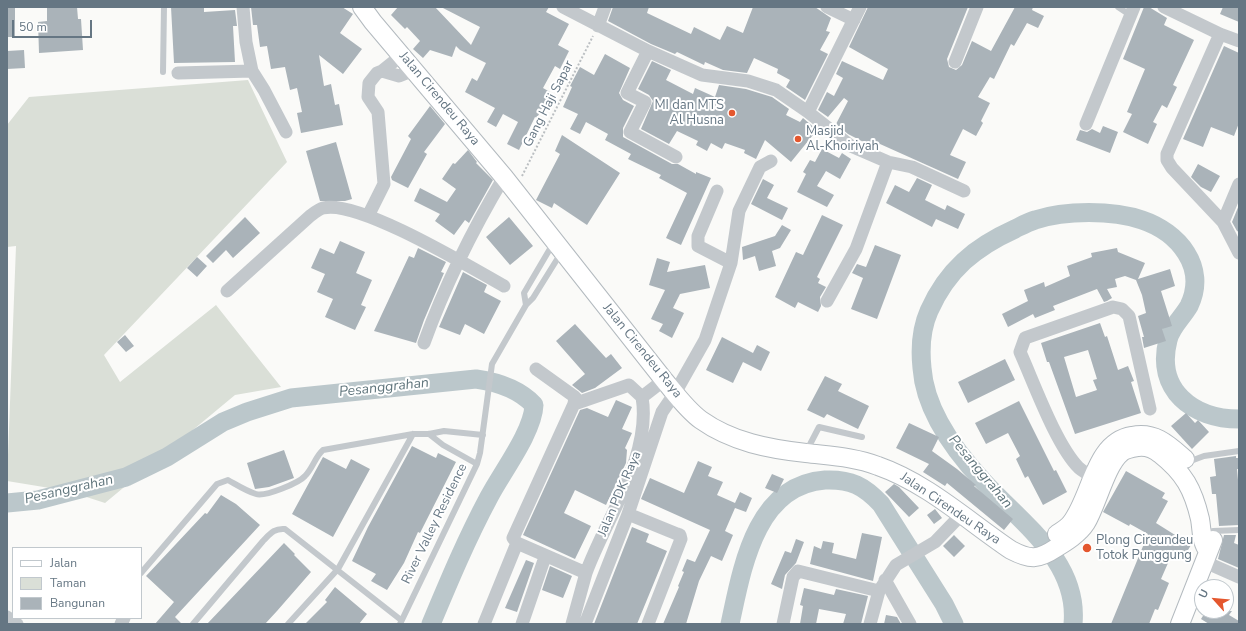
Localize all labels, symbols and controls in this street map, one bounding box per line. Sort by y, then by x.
scale bar [14,12,94,38]
text: 50 m [19,19,47,35]
street label: Jalan Cirendeu Raya [395,49,483,149]
street label: Gang Haji Sapar [521,58,577,150]
place label: MI dan MTS Al Husna [654,98,724,129]
marker: MI dan MTS Al Husna [727,108,737,118]
place label: Masjid Al-Khoiriyah [806,124,879,155]
marker: Masjid Al-Khoiriyah [793,134,803,144]
street label: Jalan Cirendeu Raya [599,301,685,401]
water label: Pesanggrahan [338,375,430,401]
water label: Pesanggrahan [945,432,1015,512]
street label: Jalan PDK Raya [595,449,645,539]
street label: River Valley Residence [399,461,471,587]
street label: Jalan Cirendeu Raya [897,470,1003,548]
water label: Pesanggrahan [23,472,115,508]
place label: Plong Cireundeu Totok Punggung [1096,533,1193,564]
marker: Plong Cireundeu Totok Punggung [1081,542,1093,554]
legend [12,547,142,619]
text: Jalan [50,555,77,571]
text: Taman [50,575,86,591]
north arrow [1194,579,1234,619]
text: U [1195,587,1212,601]
text: Bangunan [50,595,105,611]

